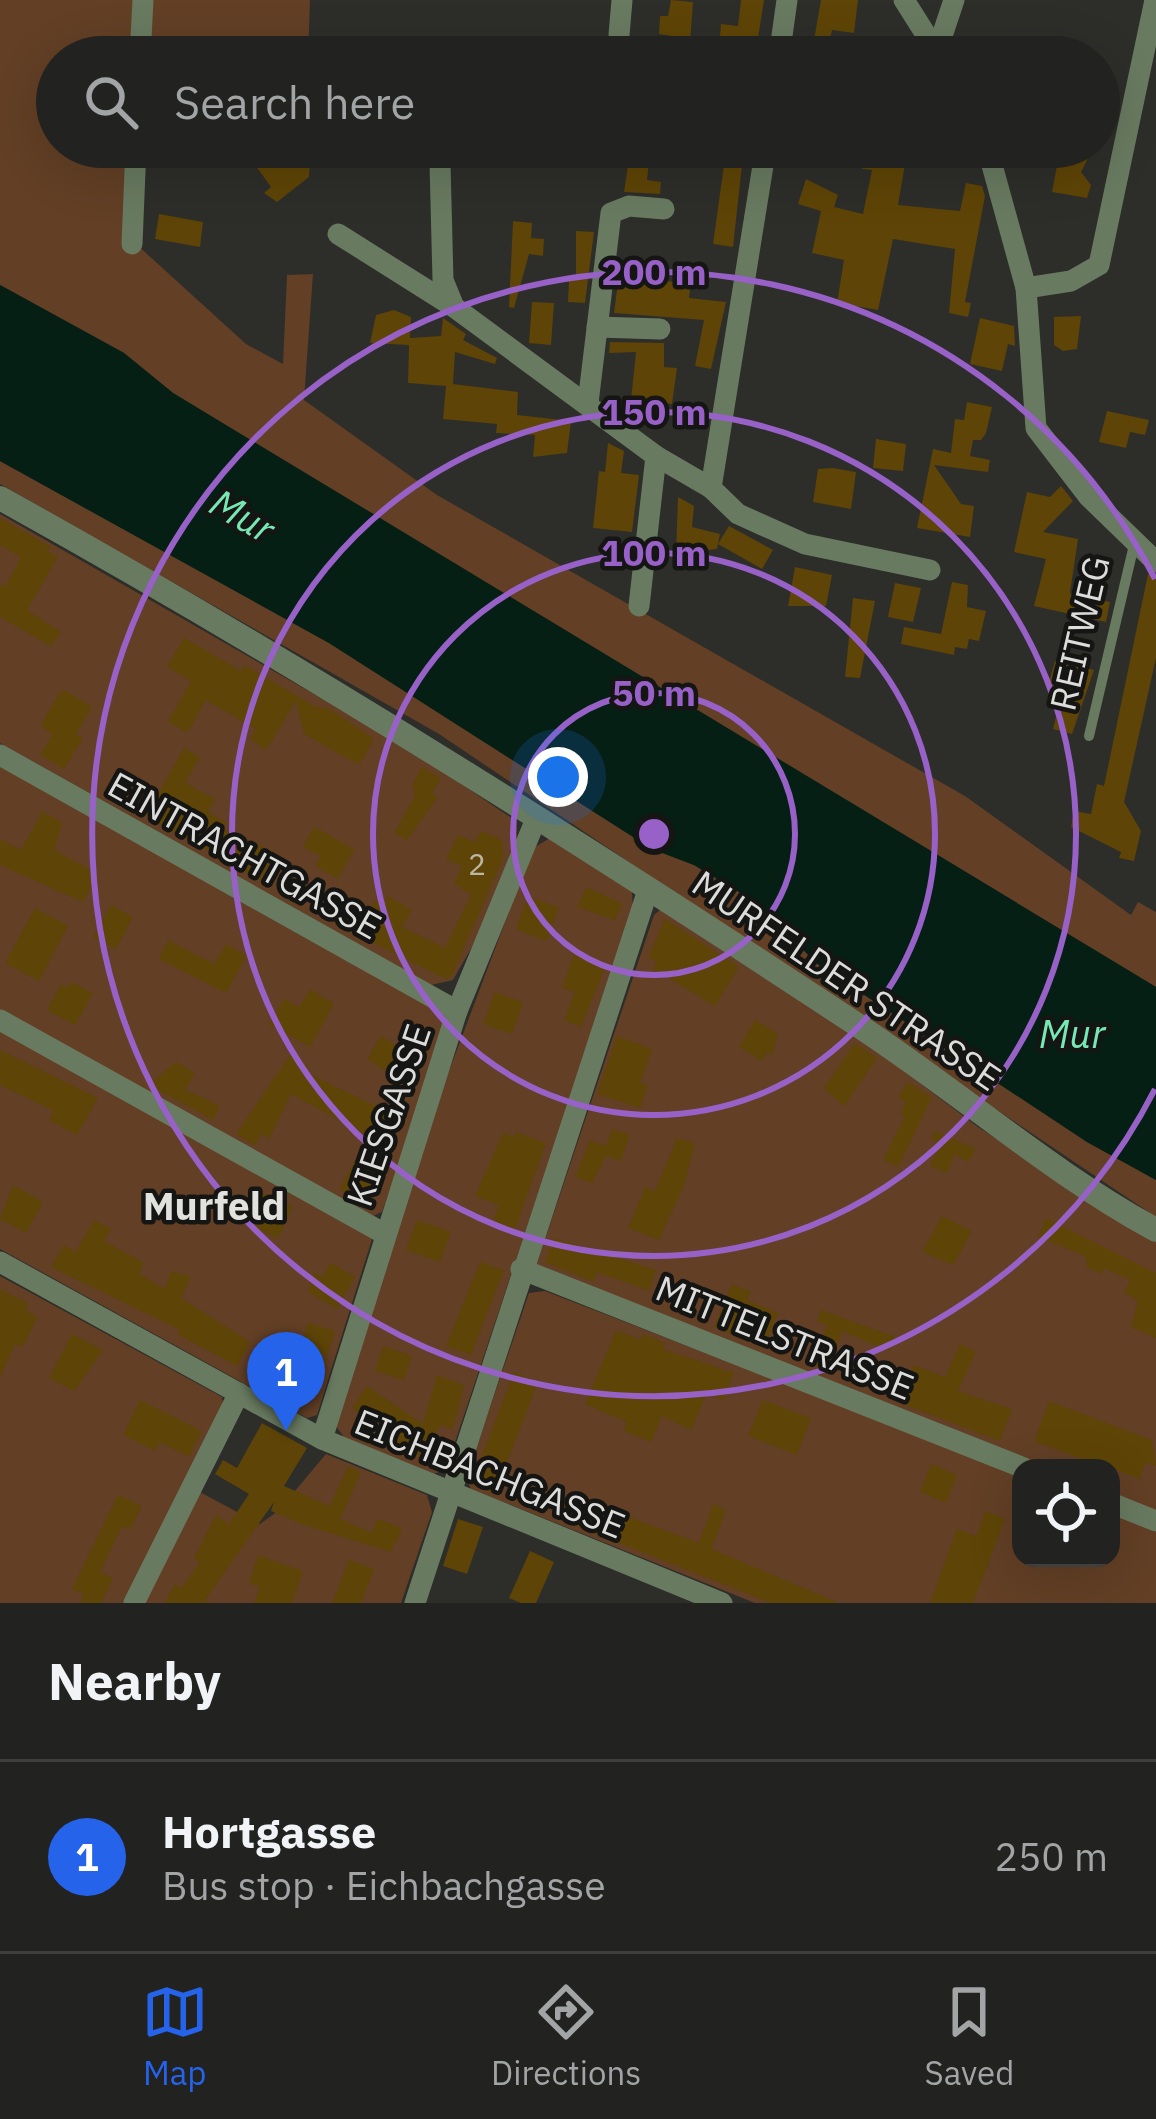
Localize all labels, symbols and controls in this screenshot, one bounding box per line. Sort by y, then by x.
search box [36,36,1120,168]
icon: search [78,69,144,135]
text: Search here [174,73,415,131]
text: 200 m [601,248,707,295]
text: 150 m [601,388,707,435]
water label: Mur [201,476,286,555]
text: 100 m [601,529,707,576]
street label: REITWEG [1038,551,1120,715]
text: 50 m [612,669,696,716]
your location [528,747,588,807]
street label: EINTRACHTGASSE [100,760,390,950]
centre of rings [633,813,675,855]
house number: 2 [468,844,486,883]
street label: MURFELDER STRASSE [684,859,1010,1101]
water label: Mur [1039,1008,1107,1059]
street label: KIESGASSE [335,1018,441,1212]
district label: Murfeld [143,1180,285,1231]
street label: MITTELSTRASSE [649,1264,921,1410]
pin: 1 [247,1332,325,1431]
street label: EICHBACHGASSE [348,1397,632,1549]
map controls [1012,1459,1120,1567]
button: locate [1012,1459,1120,1567]
text: Nearby [48,1648,221,1714]
text: Hortgasse [162,1802,376,1860]
text: 1 [75,1831,99,1882]
text: 250 m [995,1831,1108,1882]
text: Bus stop · Eichbachgasse [162,1860,606,1911]
tab: Map [142,1979,208,2094]
tab: Directions [491,1979,641,2094]
tab: Saved [925,1979,1014,2094]

